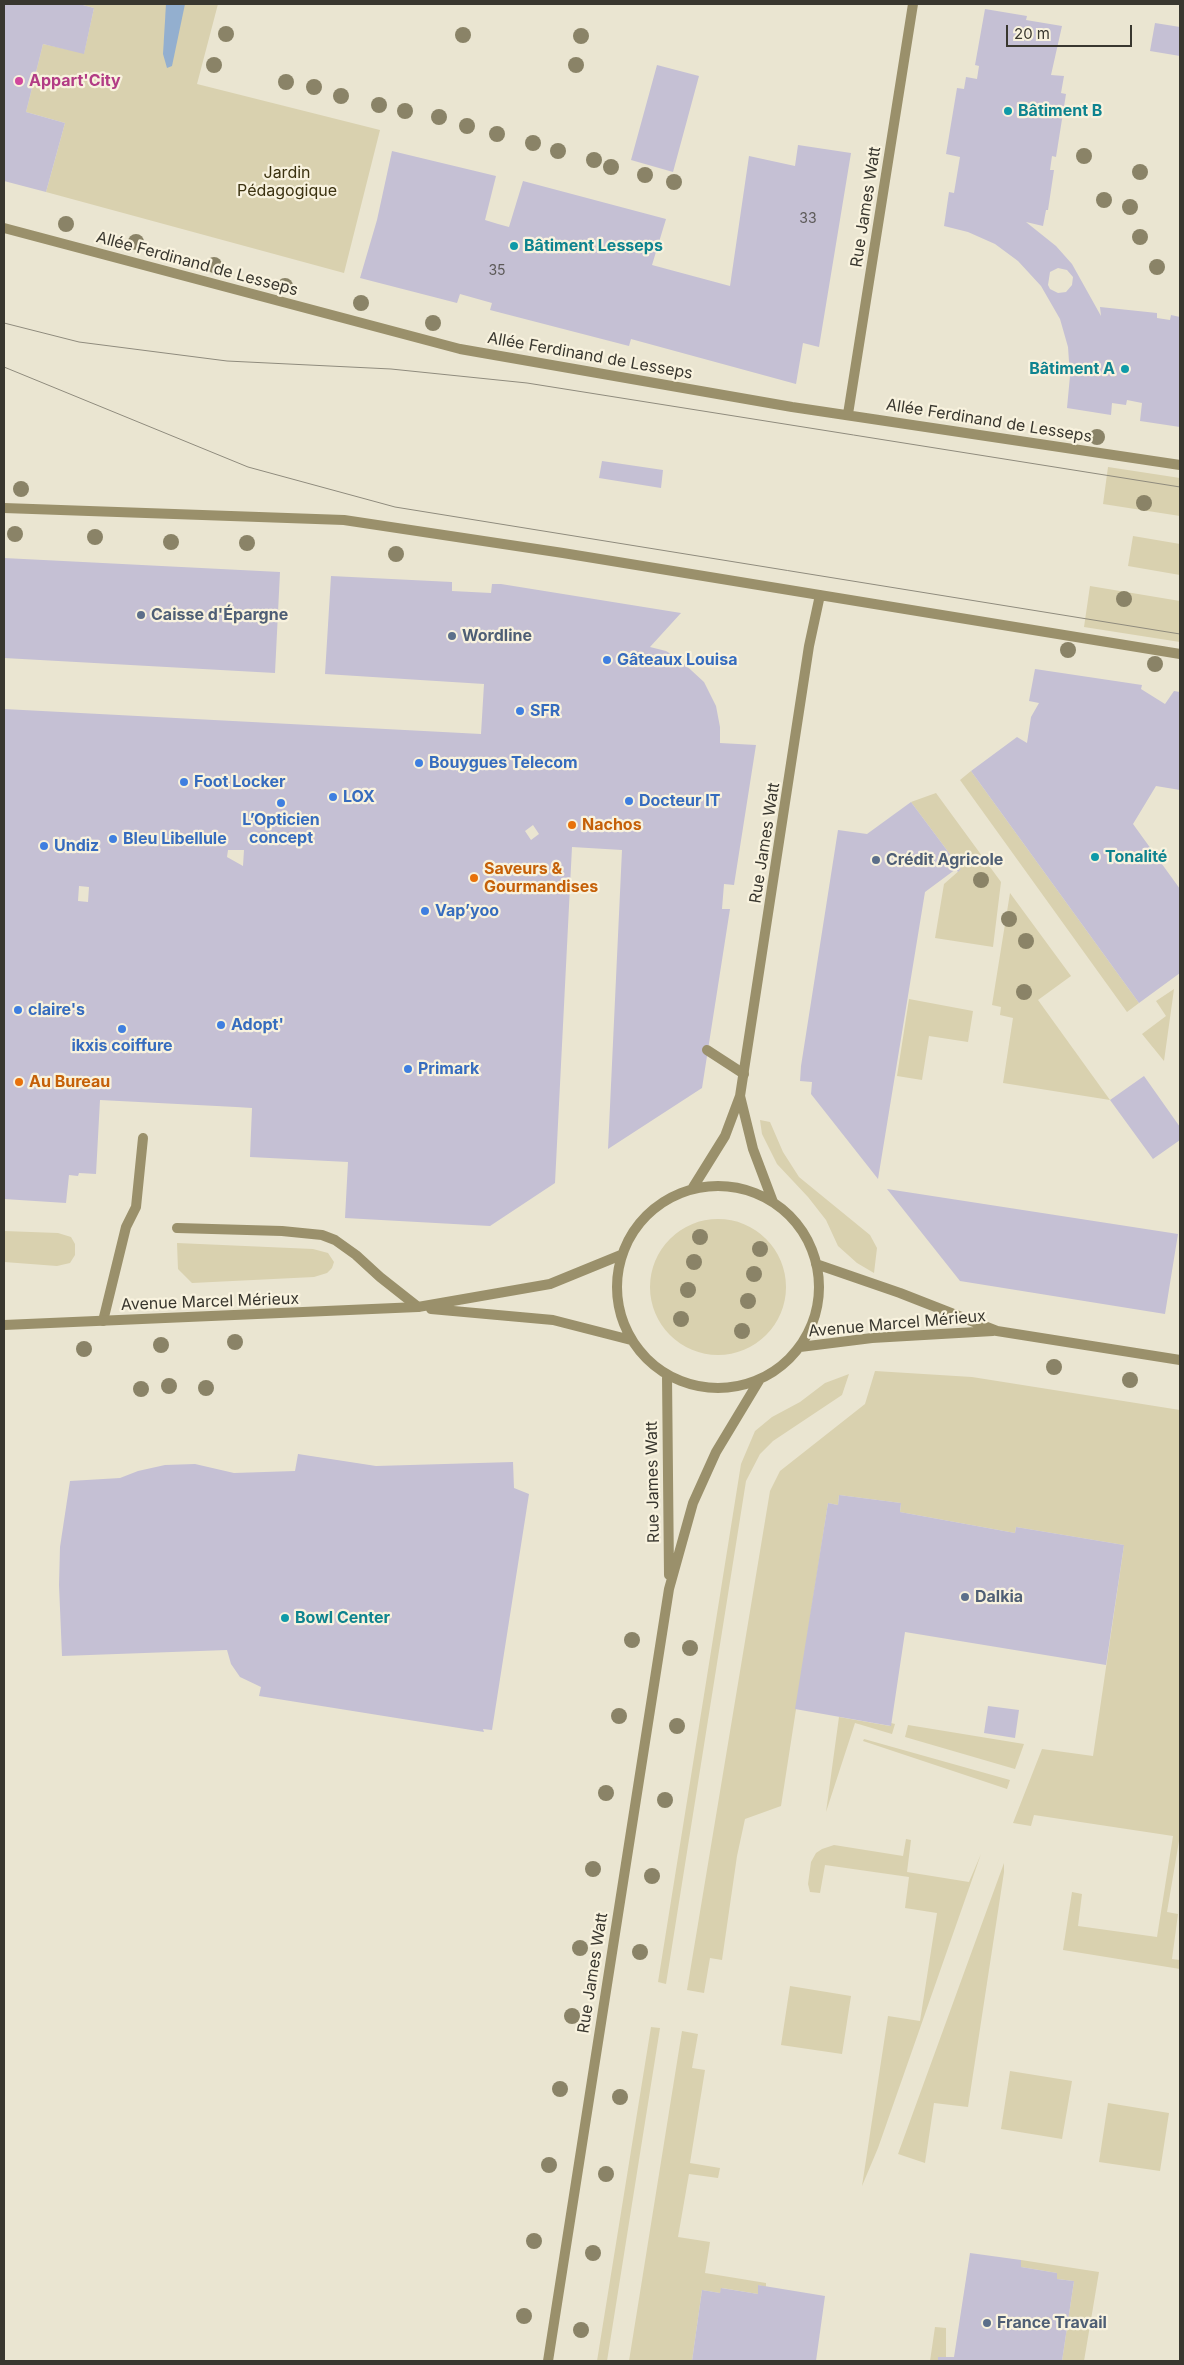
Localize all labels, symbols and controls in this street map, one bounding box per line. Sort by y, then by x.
scale bar [1009,15,1135,47]
text: 20 m [1014,24,1050,43]
place label: Appart'City [29,71,121,91]
marker: Appart'City [13,75,25,87]
place label: Bâtiment B [1018,101,1102,121]
marker: Bâtiment B [1002,105,1014,117]
street label: Rue James Watt [847,145,885,269]
park label: Jardin Pédagogique [237,163,337,201]
house number: 33 [799,211,817,227]
street label: Allée Ferdinand de Lesseps [94,228,300,300]
place label: Bâtiment Lesseps [524,236,663,256]
marker: Bâtiment Lesseps [508,240,520,252]
house number: 35 [488,263,506,279]
street label: Allée Ferdinand de Lesseps [486,328,694,384]
place label: Bâtiment A [1029,359,1115,379]
marker: Bâtiment A [1119,363,1131,375]
street label: Allée Ferdinand de Lesseps [885,395,1093,447]
place label: Caisse d'Épargne [151,605,288,625]
marker: Caisse d'Épargne [135,609,147,621]
place label: Wordline [462,626,532,646]
marker: Wordline [446,630,458,642]
place label: Gâteaux Louisa [617,650,737,670]
marker: Gâteaux Louisa [601,654,613,666]
place label: SFR [530,701,560,721]
marker: SFR [514,705,526,717]
place label: Bouygues Telecom [429,753,578,773]
marker: Bouygues Telecom [413,757,425,769]
place label: Foot Locker [194,772,285,792]
marker: Foot Locker [178,776,190,788]
street label: Rue James Watt [746,781,784,905]
place label: LOX [343,787,375,807]
marker: LOX [327,791,339,803]
place label: Docteur IT [639,791,720,811]
marker: Docteur IT [623,795,635,807]
marker: L’Opticien concept [275,797,287,809]
place label: L’Opticien concept [242,810,320,848]
place label: Nachos [582,815,642,835]
marker: Nachos [566,819,578,831]
place label: Bleu Libellule [123,829,227,849]
marker: Bleu Libellule [107,833,119,845]
place label: Undiz [54,836,99,856]
marker: Undiz [38,840,50,852]
place label: Tonalité [1105,847,1167,867]
place label: Crédit Agricole [886,850,1003,870]
marker: Tonalité [1089,851,1101,863]
marker: Crédit Agricole [870,854,882,866]
place label: Saveurs & Gourmandises [484,859,598,897]
marker: Saveurs & Gourmandises [468,872,480,884]
place label: Vap’yoo [435,901,499,921]
marker: Vap’yoo [419,905,431,917]
place label: claire's [28,1000,85,1020]
marker: claire's [12,1004,24,1016]
place label: Adopt' [231,1015,284,1035]
marker: Adopt' [215,1019,227,1031]
marker: ikxis coiffure [116,1023,128,1035]
place label: ikxis coiffure [71,1036,173,1056]
place label: Primark [418,1059,479,1079]
marker: Primark [402,1063,414,1075]
place label: Au Bureau [29,1072,110,1092]
marker: Au Bureau [13,1076,25,1088]
street label: Avenue Marcel Mérieux [121,1289,299,1315]
street label: Avenue Marcel Mérieux [807,1307,987,1341]
street label: Rue James Watt [642,1421,664,1543]
place label: Dalkia [975,1587,1023,1607]
marker: Dalkia [959,1591,971,1603]
place label: Bowl Center [295,1608,390,1628]
marker: Bowl Center [279,1612,291,1624]
street label: Rue James Watt [574,1911,612,2035]
place label: France Travail [997,2313,1107,2333]
marker: France Travail [981,2317,993,2329]

